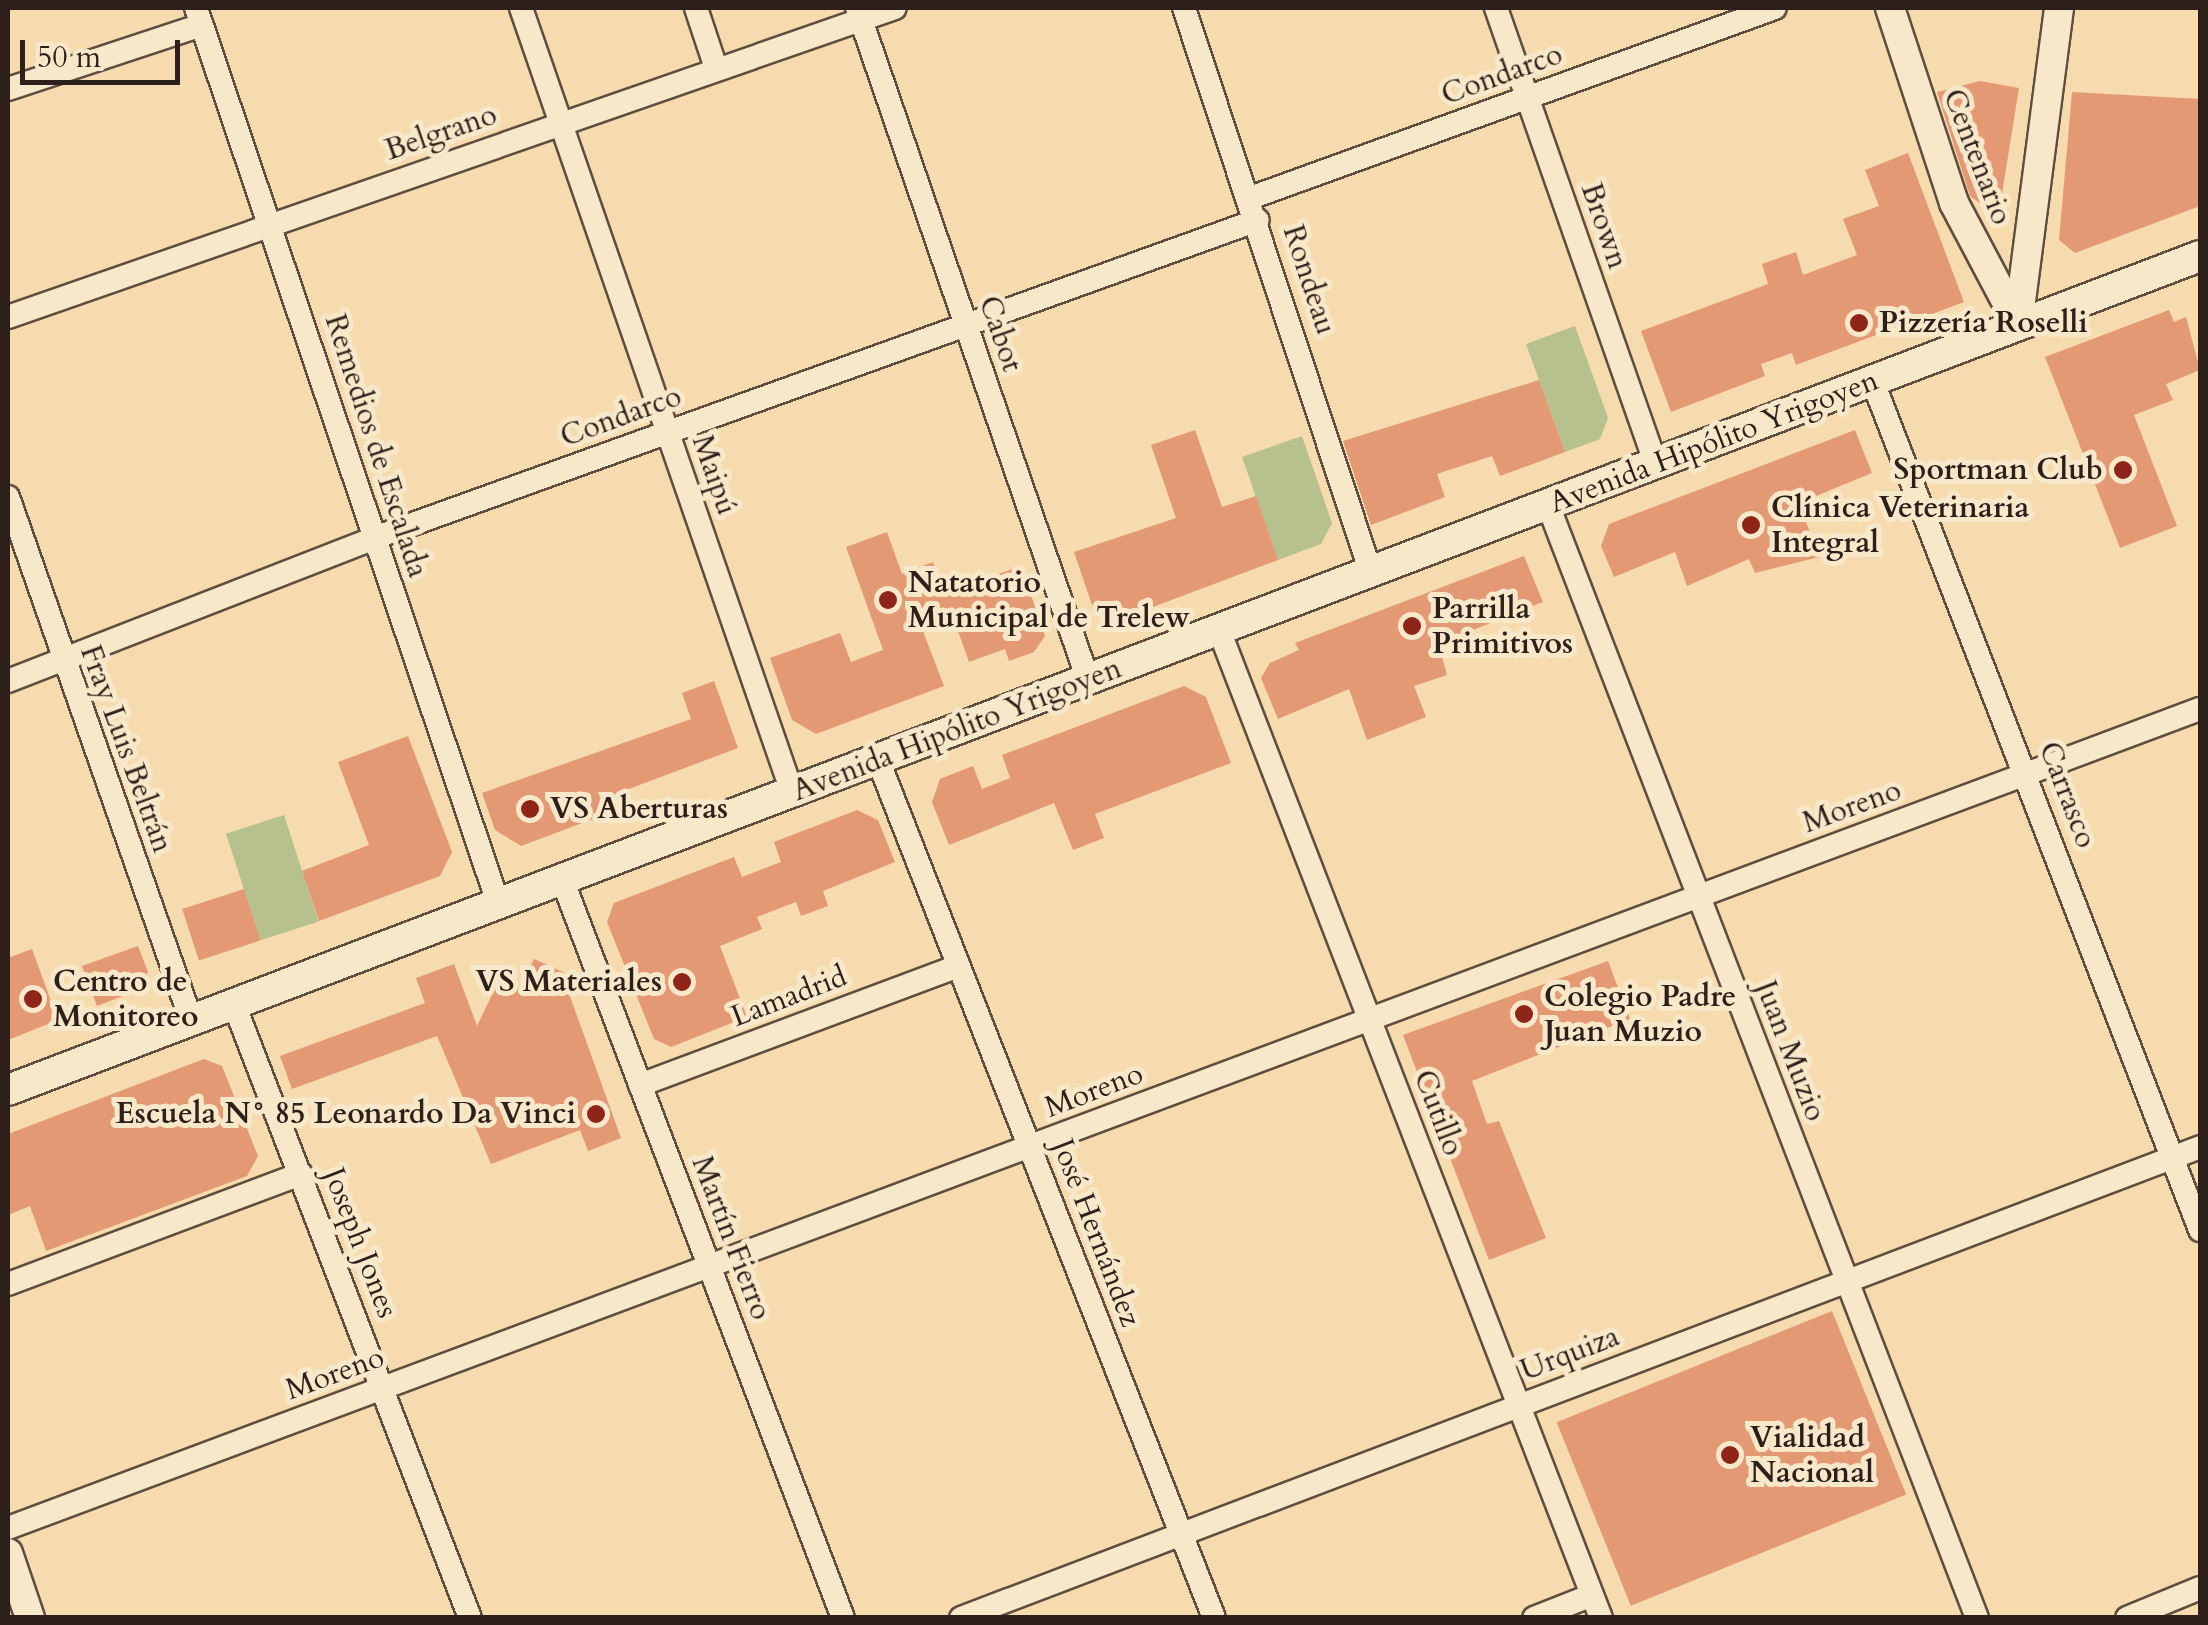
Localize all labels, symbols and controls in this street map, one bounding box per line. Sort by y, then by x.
scale bar [25,20,185,82]
text: 50 m [37,37,101,78]
street label: Condarco [1437,37,1567,113]
street label: Centenario [1935,84,2019,230]
street label: Belgrano [380,97,502,169]
street label: Brown [1573,178,1635,274]
street label: Rondeau [1274,221,1344,339]
street label: Cabot [970,291,1030,377]
place label: Pizzería Roselli [1879,305,2088,341]
street label: Remedios de Escalada [316,310,436,582]
marker: Pizzería Roselli [1848,312,1870,334]
street label: Avenida Hipólito Yrigoyen [1544,363,1884,521]
street label: Condarco [556,379,686,455]
street label: Maipú [684,430,744,520]
place label: Sportman Club [1893,452,2103,488]
marker: Sportman Club [2112,459,2134,481]
place label: Clínica Veterinaria Integral [1771,490,2029,560]
marker: Clínica Veterinaria Integral [1740,514,1762,536]
place label: Natatorio Municipal de Trelew [908,565,1190,636]
marker: Natatorio Municipal de Trelew [877,589,899,611]
place label: Parrilla Primitivos [1432,591,1573,662]
marker: Parrilla Primitivos [1401,615,1423,637]
street label: Fray Luis Beltrán [72,640,180,858]
street label: Avenida Hipólito Yrigoyen [787,651,1127,809]
street label: Carrasco [2030,737,2104,853]
street label: Moreno [1798,773,1906,841]
place label: VS Aberturas [550,791,728,827]
marker: VS Aberturas [519,798,541,820]
street label: Lamadrid [726,959,852,1035]
place label: Centro de Monitoreo [53,964,199,1034]
place label: VS Materiales [475,964,662,1000]
marker: VS Materiales [671,971,693,993]
street label: Juan Muzio [1747,976,1833,1126]
place label: Colegio Padre Juan Muzio [1544,979,1736,1050]
marker: Centro de Monitoreo [22,988,44,1010]
marker: Colegio Padre Juan Muzio [1513,1003,1535,1025]
street label: Moreno [1040,1056,1148,1126]
street label: Cutillo [1405,1065,1471,1161]
place label: Escuela N° 85 Leonardo Da Vinci [116,1096,576,1132]
marker: Escuela N° 85 Leonardo Da Vinci [585,1103,607,1125]
street label: José Hernández [1044,1134,1148,1332]
street label: Martín Fierro [683,1151,779,1325]
street label: Joseph Jones [315,1163,405,1323]
street label: Urquiza [1516,1319,1624,1389]
street label: Moreno [281,1340,389,1408]
place label: Vialidad Nacional [1750,1420,1874,1490]
marker: Vialidad Nacional [1719,1444,1741,1466]

